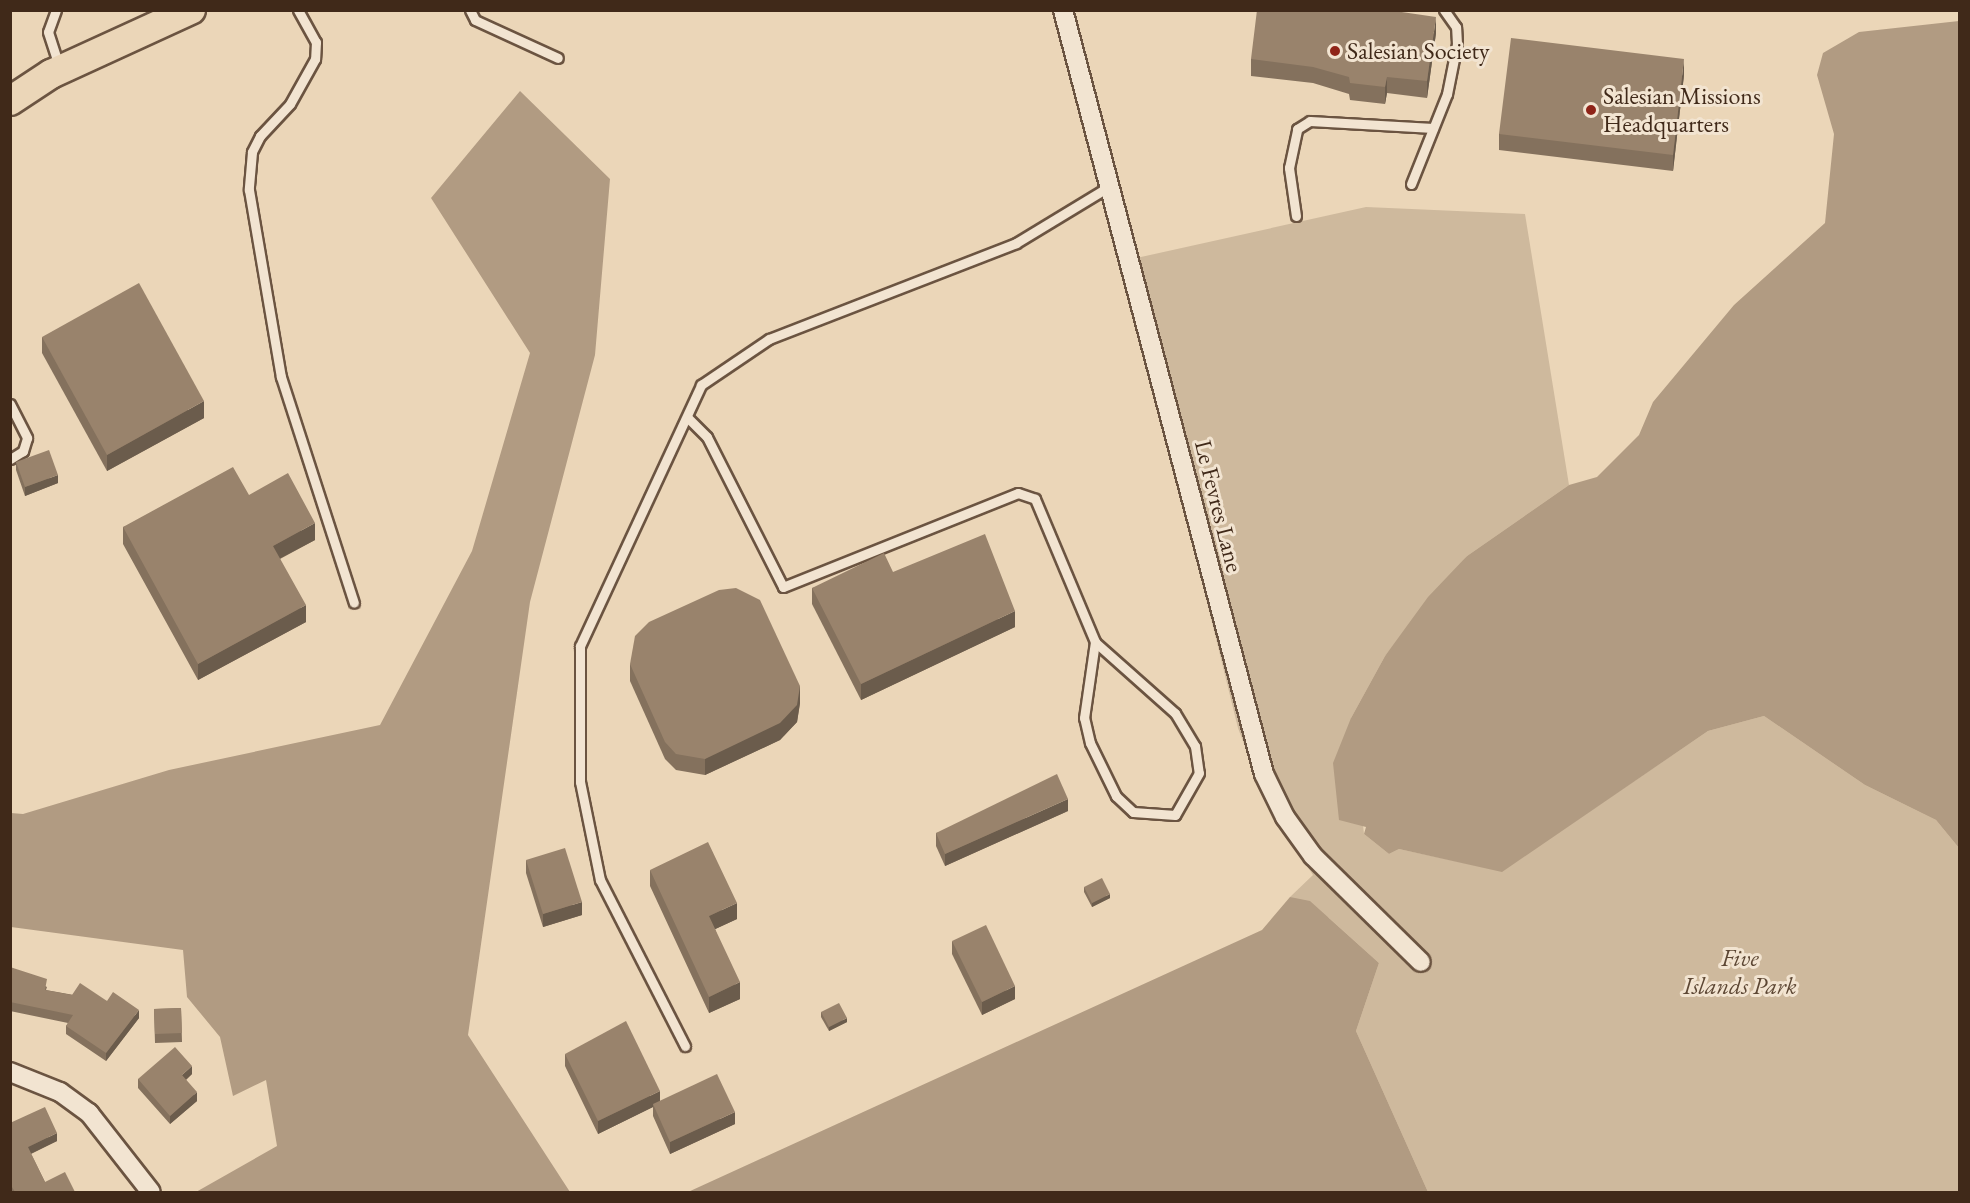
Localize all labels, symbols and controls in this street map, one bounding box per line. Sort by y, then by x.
place label: Salesian Society [1347,37,1490,65]
marker: Salesian Society [1328,44,1342,58]
place label: Salesian Missions Headquarters [1603,82,1761,138]
marker: Salesian Missions Headquarters [1584,103,1598,117]
street label: Le Fevres Lane [1189,437,1249,575]
park label: Five Islands Park [1683,944,1797,1000]

